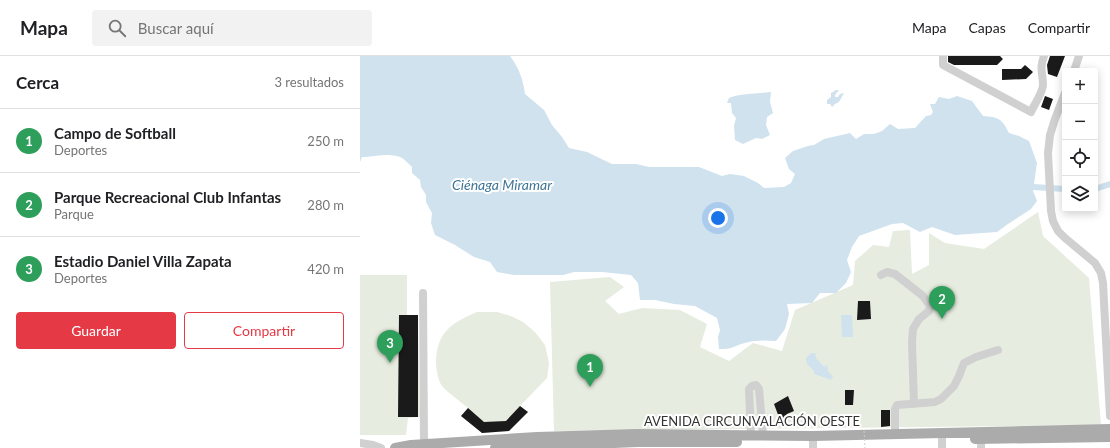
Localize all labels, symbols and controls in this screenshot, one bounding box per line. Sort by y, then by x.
search box [92,10,372,46]
text: Mapa [20,16,68,39]
icon: search [106,17,128,39]
text: Buscar aquí [138,19,214,37]
text: Mapa [912,19,947,36]
text: Capas [969,19,1006,36]
text: Compartir [1028,19,1090,36]
map controls [1062,68,1098,212]
button: + [1062,68,1098,104]
text: Cerca [16,72,59,93]
text: 3 resultados [274,74,344,90]
button: − [1062,104,1098,140]
text: Campo de Softball [54,124,176,142]
text: 1 [25,133,33,149]
text: 250 m [307,133,344,149]
button: locate [1062,140,1098,176]
text: Deportes [54,142,107,158]
water label: Ciénaga Miramar [452,176,552,193]
button: layers [1062,176,1098,212]
text: Parque Recreacional Club Infantas [54,188,281,206]
text: 2 [25,197,33,213]
text: 280 m [307,197,344,213]
text: Parque [54,206,94,222]
your location [708,208,728,228]
text: Estadio Daniel Villa Zapata [54,252,232,270]
text: 3 [25,261,33,277]
text: 420 m [307,261,344,277]
text: Deportes [54,270,107,286]
pin: 2 [929,286,955,319]
button: Guardar [16,312,176,349]
button: Compartir [184,312,344,349]
pin: 3 [377,330,403,363]
pin: 1 [577,354,603,387]
street label: AVENIDA CIRCUNVALACIÓN OESTE [644,413,860,429]

